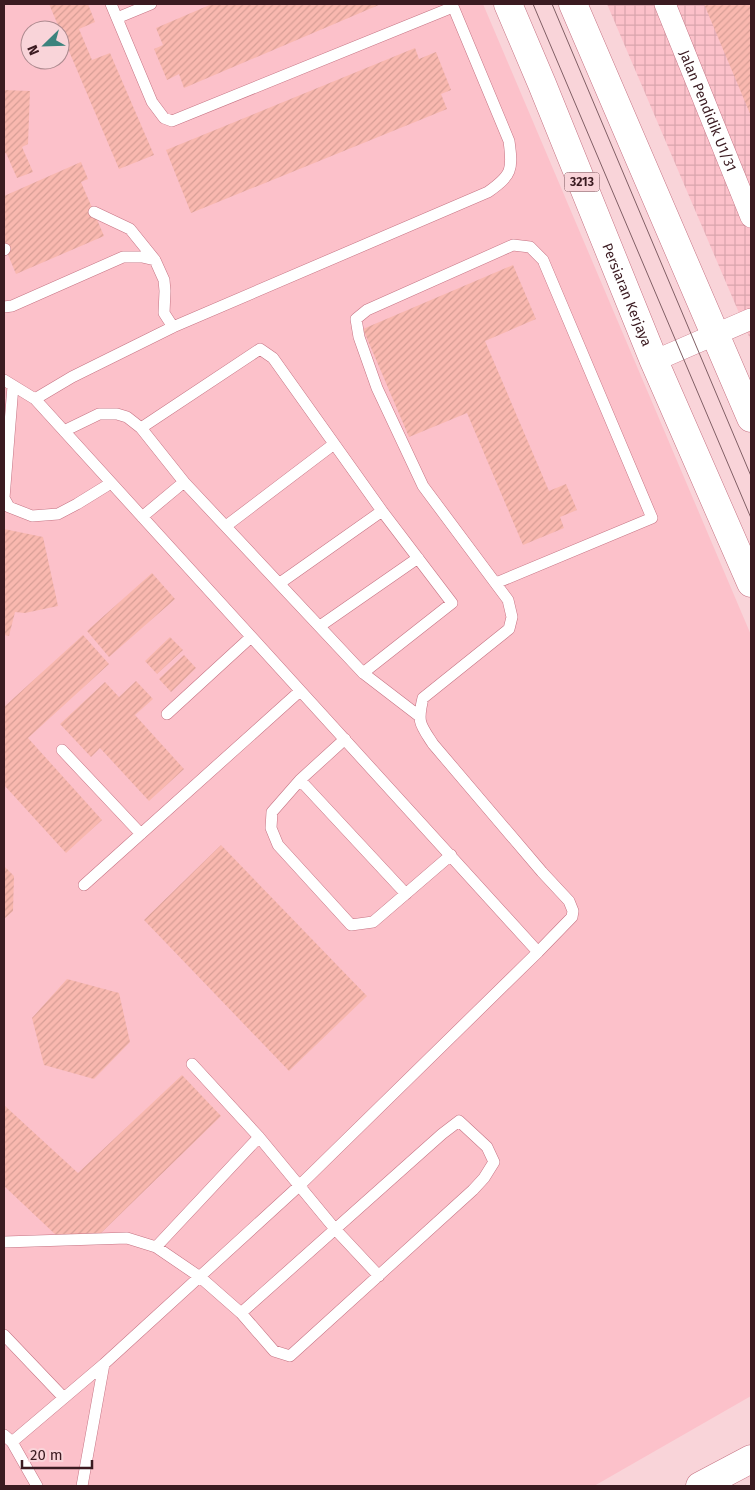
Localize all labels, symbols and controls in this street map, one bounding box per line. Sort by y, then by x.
north arrow [20,20,70,70]
text: N [24,42,43,57]
street label: Jalan Pendidik U1/31 [676,47,740,174]
road number: 3213 [564,172,600,192]
street label: Persiaran Kerjaya [599,240,656,349]
scale bar [22,1438,92,1470]
text: 20 m [30,1446,63,1464]

